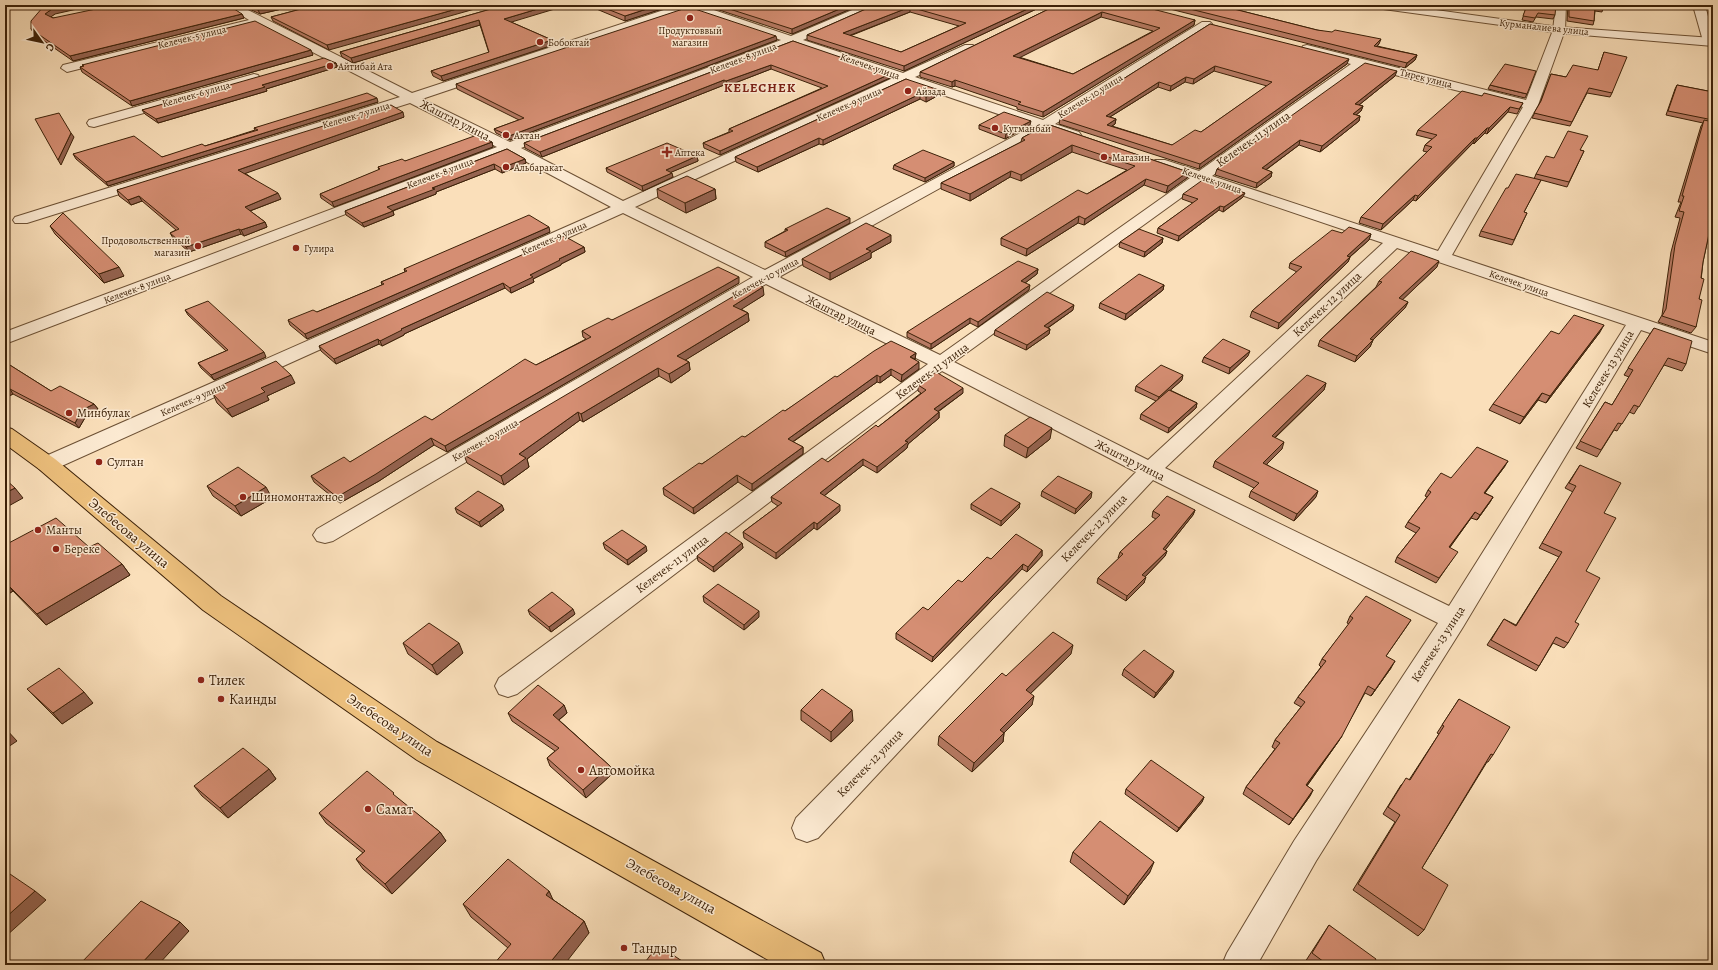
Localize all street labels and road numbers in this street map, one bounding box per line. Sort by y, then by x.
street label: Курманалиева улица [1499,16,1590,39]
street label: Келечек-5 улица [156,22,228,52]
street label: Келечек-8 улица [708,39,779,77]
street label: Келечек улица [838,50,902,82]
street label: Тирек улица [1398,65,1454,92]
street label: Келечек-10 улица [1055,71,1125,121]
street label: Келечек-6 улица [160,78,232,110]
street label: Келечек-9 улица [814,84,884,124]
street label: Жаштар улица [417,96,493,145]
street label: Келечек-7 улица [321,98,392,131]
street label: Келечек-11 улица [1213,107,1294,171]
street label: Келечек-8 улица [405,154,476,192]
street label: Келечек улица [1180,164,1244,196]
street label: Келечек-9 улица [519,218,589,258]
street label: Келечек-10 улица [729,254,801,302]
street label: Келечек улица [1487,267,1551,299]
street label: Келечек-12 улица [1289,268,1365,340]
street label: Келечек-8 улица [102,269,173,307]
street label: Жаштар улица [803,291,879,339]
street label: Келечек-13 улица [1578,327,1638,411]
street label: Келечек-11 улица [892,339,972,403]
street label: Келечек-9 улица [158,379,228,419]
street label: Келечек-10 улица [449,416,521,464]
street label: Жаштар улица [1092,436,1168,485]
street label: Келечек-12 улица [1057,490,1131,565]
street label: Элебесова улица [84,493,174,573]
street label: Келечек-11 улица [632,531,712,597]
street label: Келечек-13 улица [1407,602,1469,685]
street label: Элебесова улица [343,689,437,761]
street label: Келечек-12 улица [833,725,907,800]
street label: Элебесова улица [623,853,720,919]

